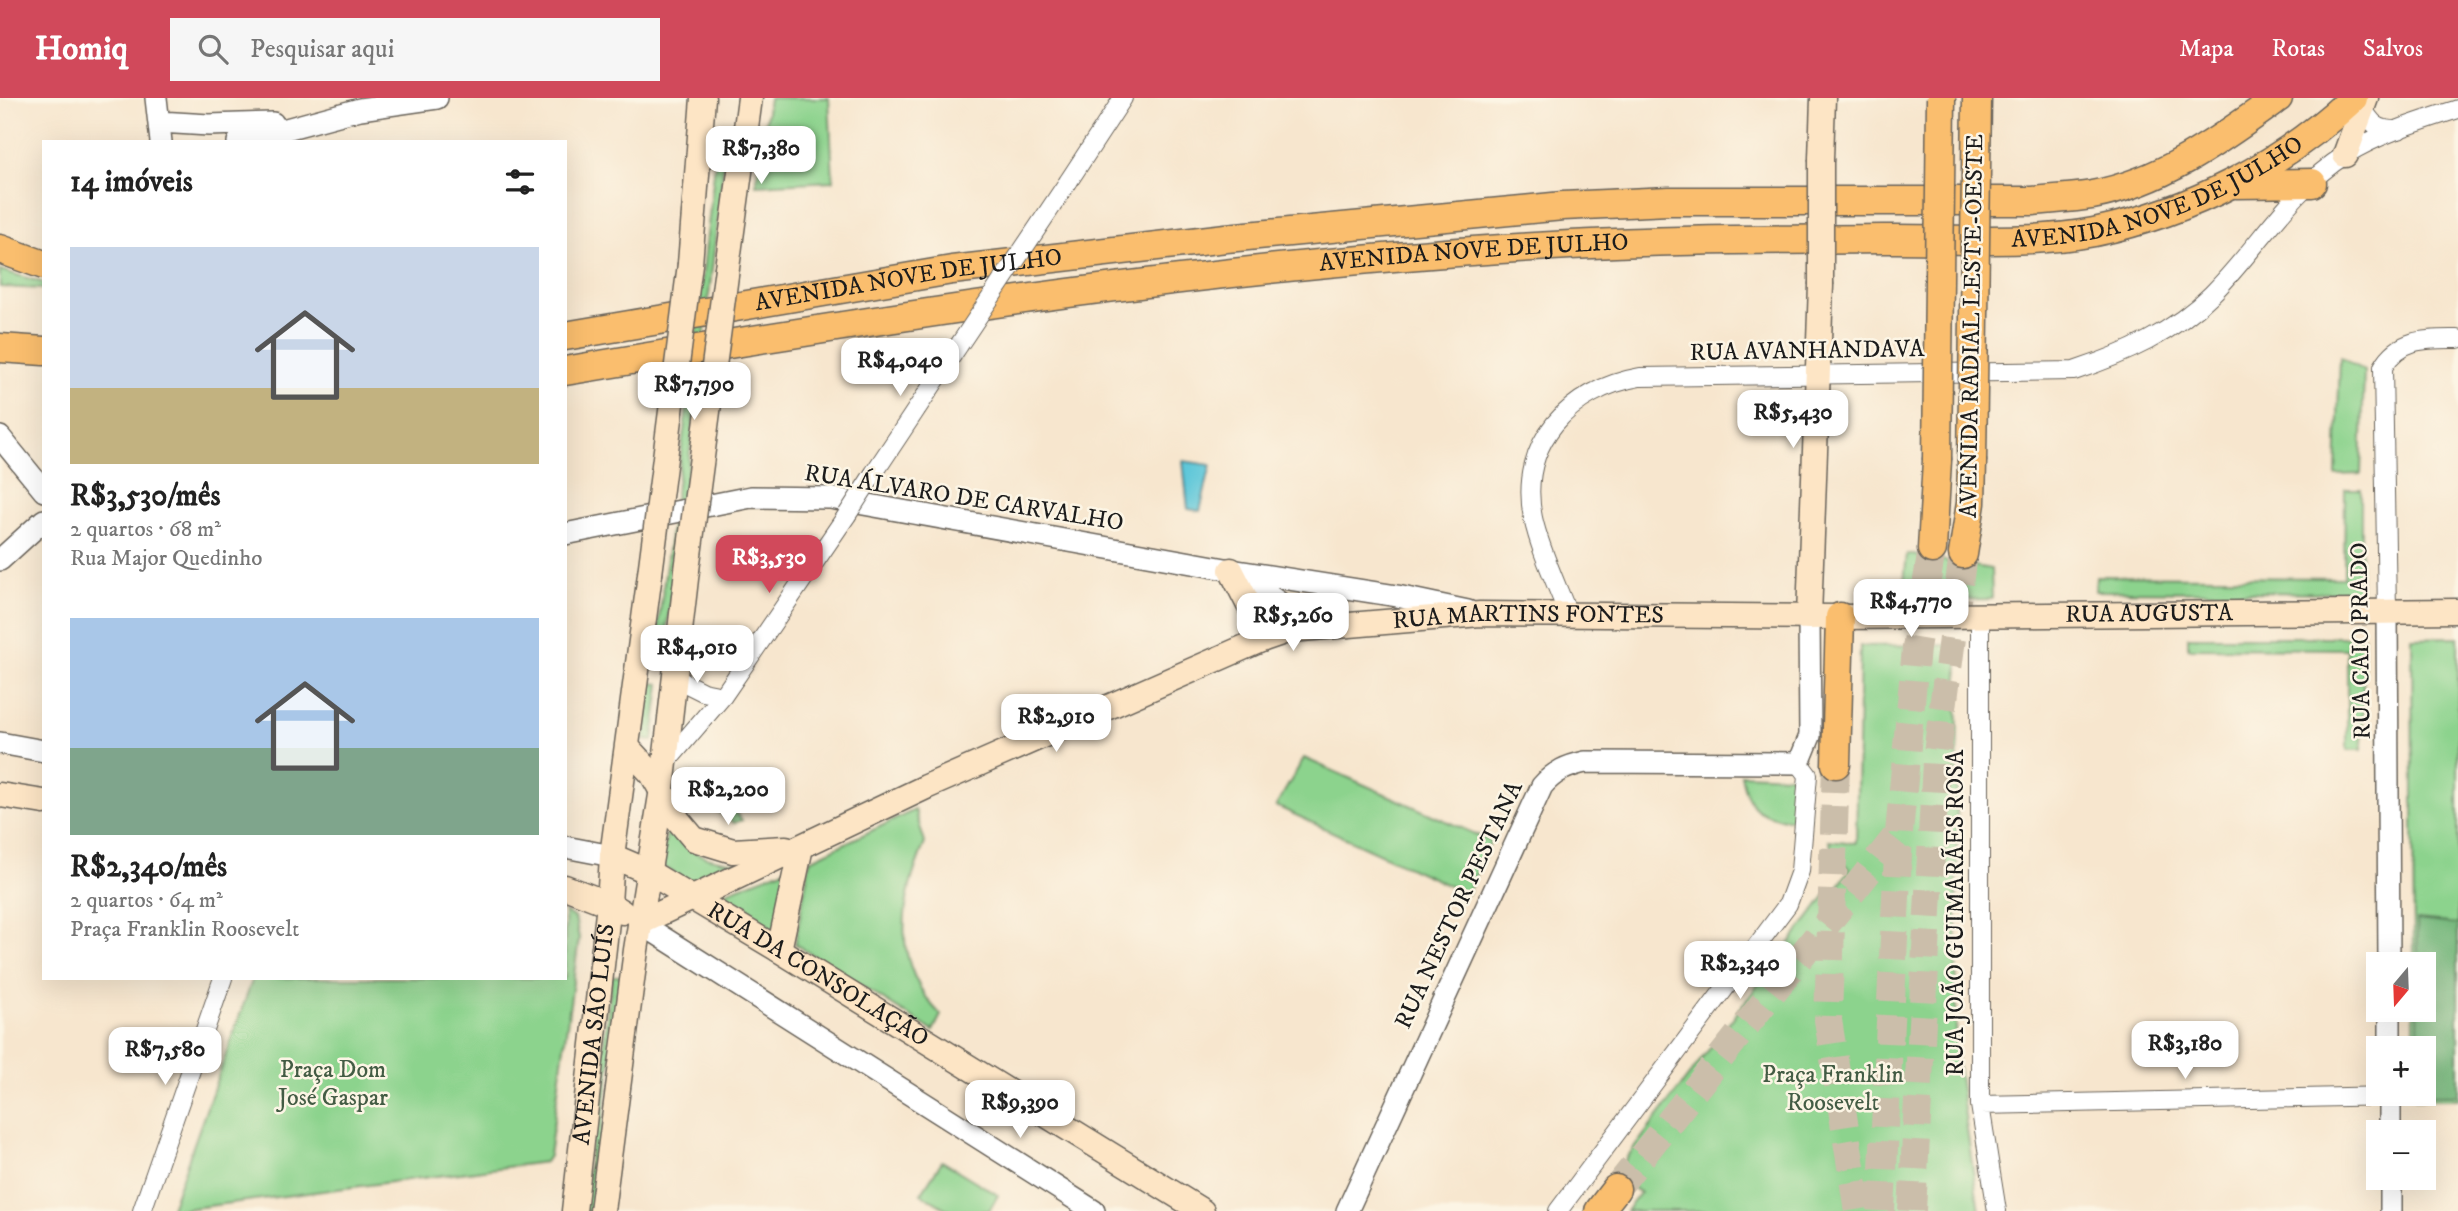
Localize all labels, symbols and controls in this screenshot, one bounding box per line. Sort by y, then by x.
search box [170,18,660,81]
text: Homiq [35,29,128,70]
icon: search [194,30,232,68]
text: Pesquisar aqui [250,33,394,66]
text: Mapa [2179,34,2234,64]
text: Rotas [2272,34,2325,64]
text: Salvos [2363,34,2423,64]
pin: R$7,380 [696,126,826,186]
street label: AVENIDA NOVE DE JULHO [2011,129,2309,255]
text: R$7,380 [722,134,800,163]
street label: AVENIDA RADIAL LESTE-OESTE [1954,134,1990,518]
icon: filters [501,163,539,201]
text: 14 imóveis [70,164,193,201]
street label: AVENIDA NOVE DE JULHO [1318,227,1629,279]
street label: AVENIDA NOVE DE JULHO [753,242,1063,318]
icon: home [242,292,368,418]
street label: RUA AVANHANDAVA [1689,334,1925,368]
pin: R$4,040 [835,338,965,398]
text: R$4,040 [857,346,943,375]
pin: R$7,790 [629,362,759,422]
text: R$7,790 [654,370,734,399]
pin: R$5,430 [1728,390,1858,450]
text: R$5,430 [1753,398,1833,427]
street label: RUA ÁLVARO DE CARVALHO [802,457,1126,538]
text: R$3,530/mês [70,478,220,515]
text: 2 quartos · 68 m² [70,515,221,544]
pin: R$3,530 [704,536,834,595]
street label: RUA CAIO PRADO [2344,542,2378,740]
text: R$3,530 [732,543,806,572]
text: Rua Major Quedinho [70,544,262,573]
pin: R$4,770 [1846,580,1976,639]
text: R$4,770 [1870,587,1953,616]
pin: R$5,260 [1228,594,1358,653]
street label: RUA AUGUSTA [2065,598,2234,630]
street label: RUA MARTINS FONTES [1391,599,1664,636]
text: R$5,260 [1253,601,1333,630]
pin: R$4,010 [632,626,762,685]
text: R$4,010 [657,633,737,662]
icon: home [242,663,368,789]
pin: R$2,910 [991,694,1121,754]
text: R$2,910 [1017,702,1095,731]
street label: RUA JOÃO GUIMARÃES ROSA [1940,749,1971,1076]
pin: R$2,200 [663,768,793,827]
text: R$2,200 [687,775,769,804]
street label: RUA NESTOR PESTANA [1388,776,1530,1034]
text: R$2,340/mês [70,849,227,886]
text: 2 quartos · 64 m² [70,886,223,915]
street label: RUA DA CONSOLAÇÃO [702,895,934,1054]
text: Praça Franklin Roosevelt [70,915,299,944]
street label: AVENIDA SÃO LUÍS [567,922,622,1146]
pin: R$2,340 [1675,942,1805,1001]
text: R$2,340 [1700,949,1780,978]
north arrow [2366,952,2436,1022]
map controls [2366,952,2436,1190]
pin: R$3,180 [2120,1021,2250,1081]
pin: R$7,580 [100,1028,230,1087]
text: R$3,180 [2148,1029,2222,1058]
text: R$7,580 [125,1035,205,1064]
button: + [2366,1036,2436,1106]
park label: Praça Dom José Gaspar [276,1055,388,1113]
park label: Praça Franklin Roosevelt [1762,1060,1904,1118]
pin: R$9,390 [955,1080,1085,1140]
text: R$9,390 [981,1088,1059,1117]
button: − [2366,1120,2436,1190]

